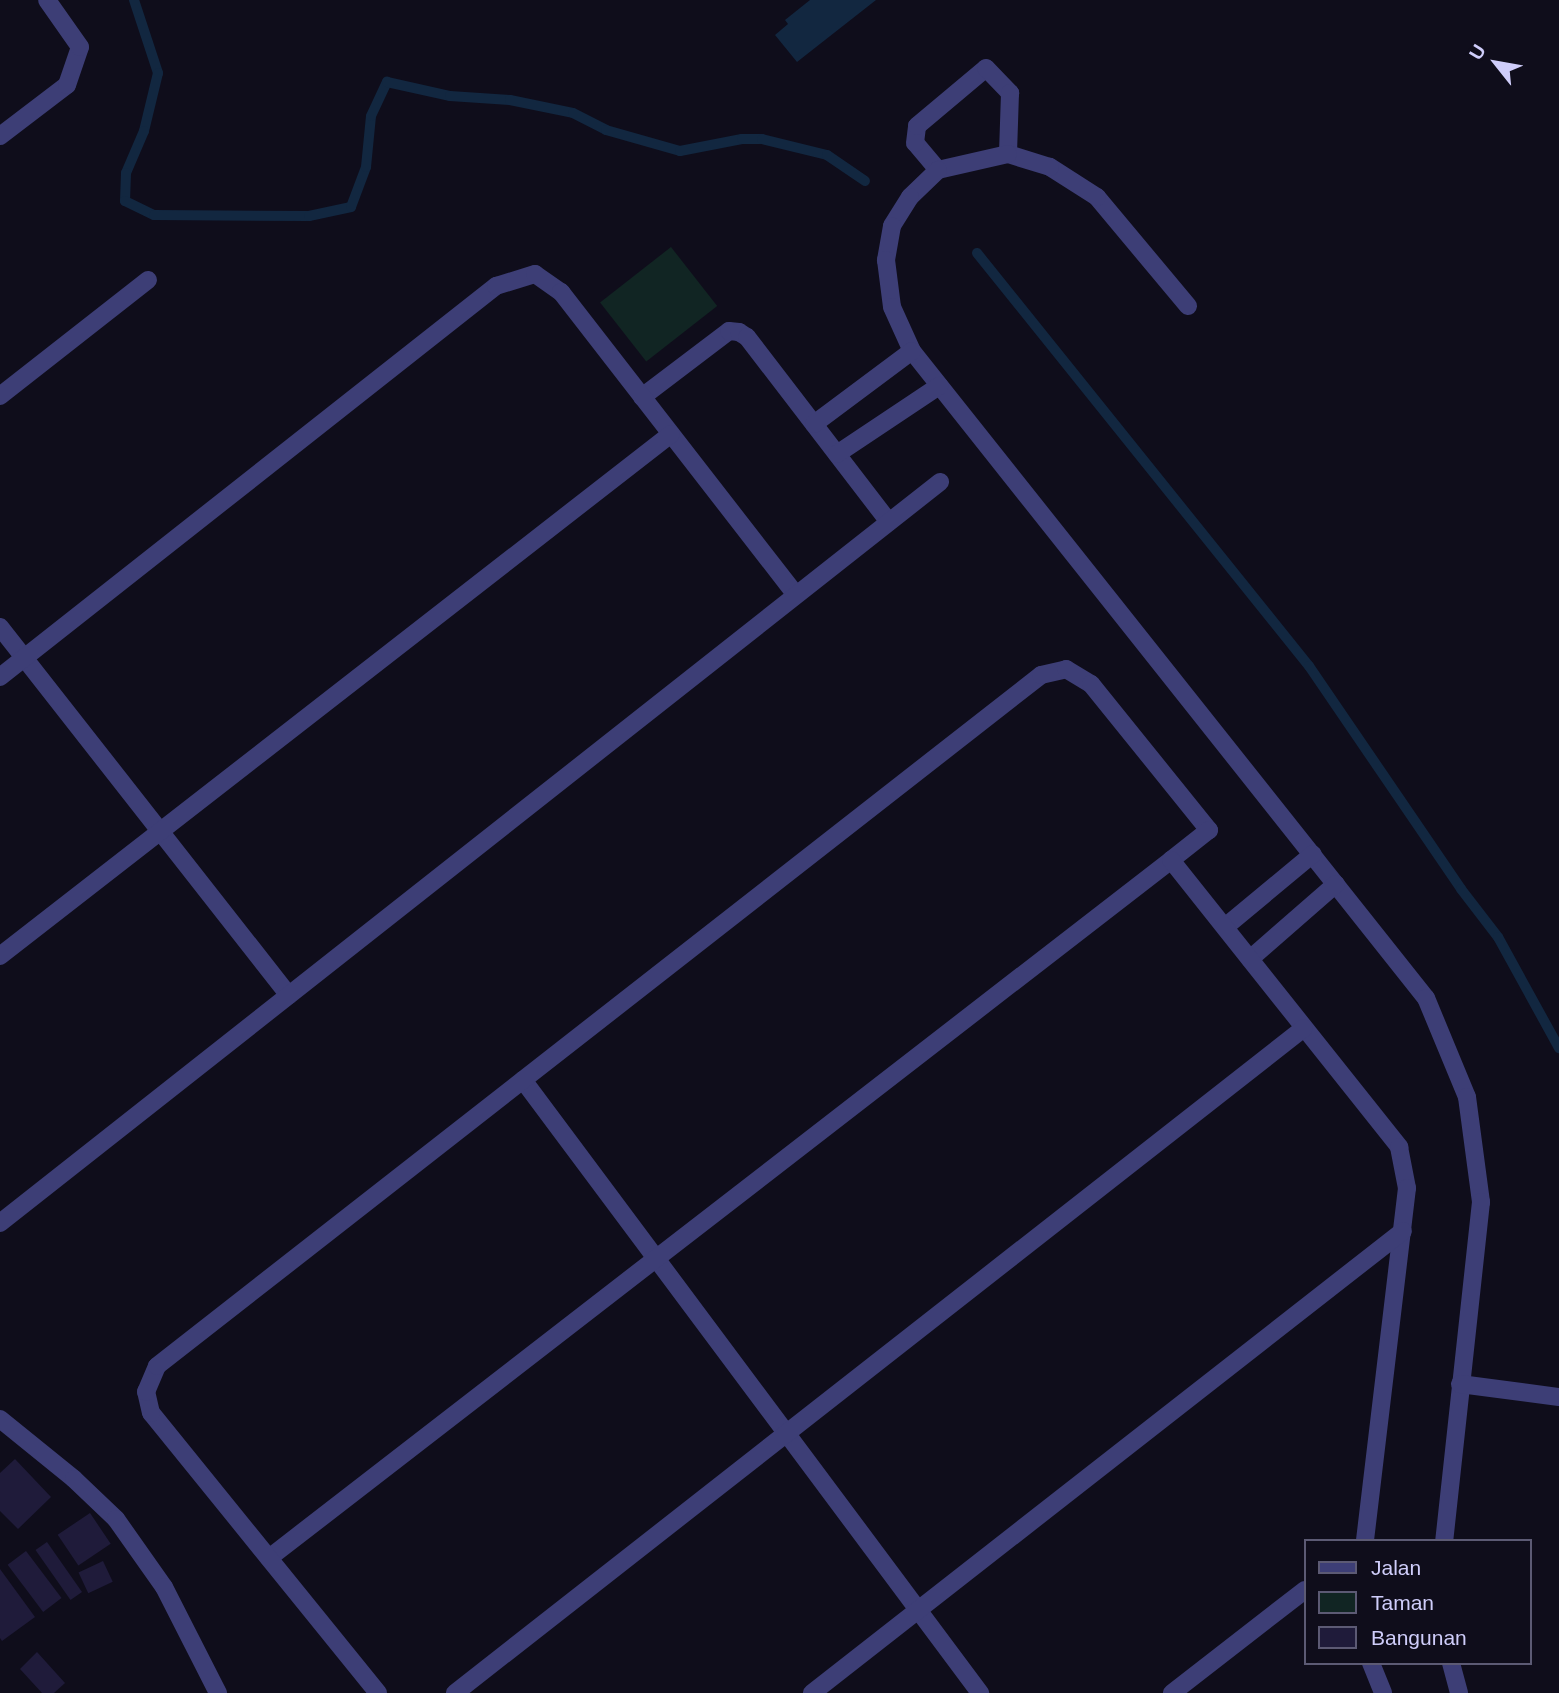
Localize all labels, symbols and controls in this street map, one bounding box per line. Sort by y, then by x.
north arrow [1461,28,1531,98]
text: U [1465,41,1490,63]
legend [1304,1539,1531,1665]
text: Jalan [1371,1556,1421,1579]
text: Taman [1371,1591,1434,1614]
text: Bangunan [1371,1626,1467,1649]

